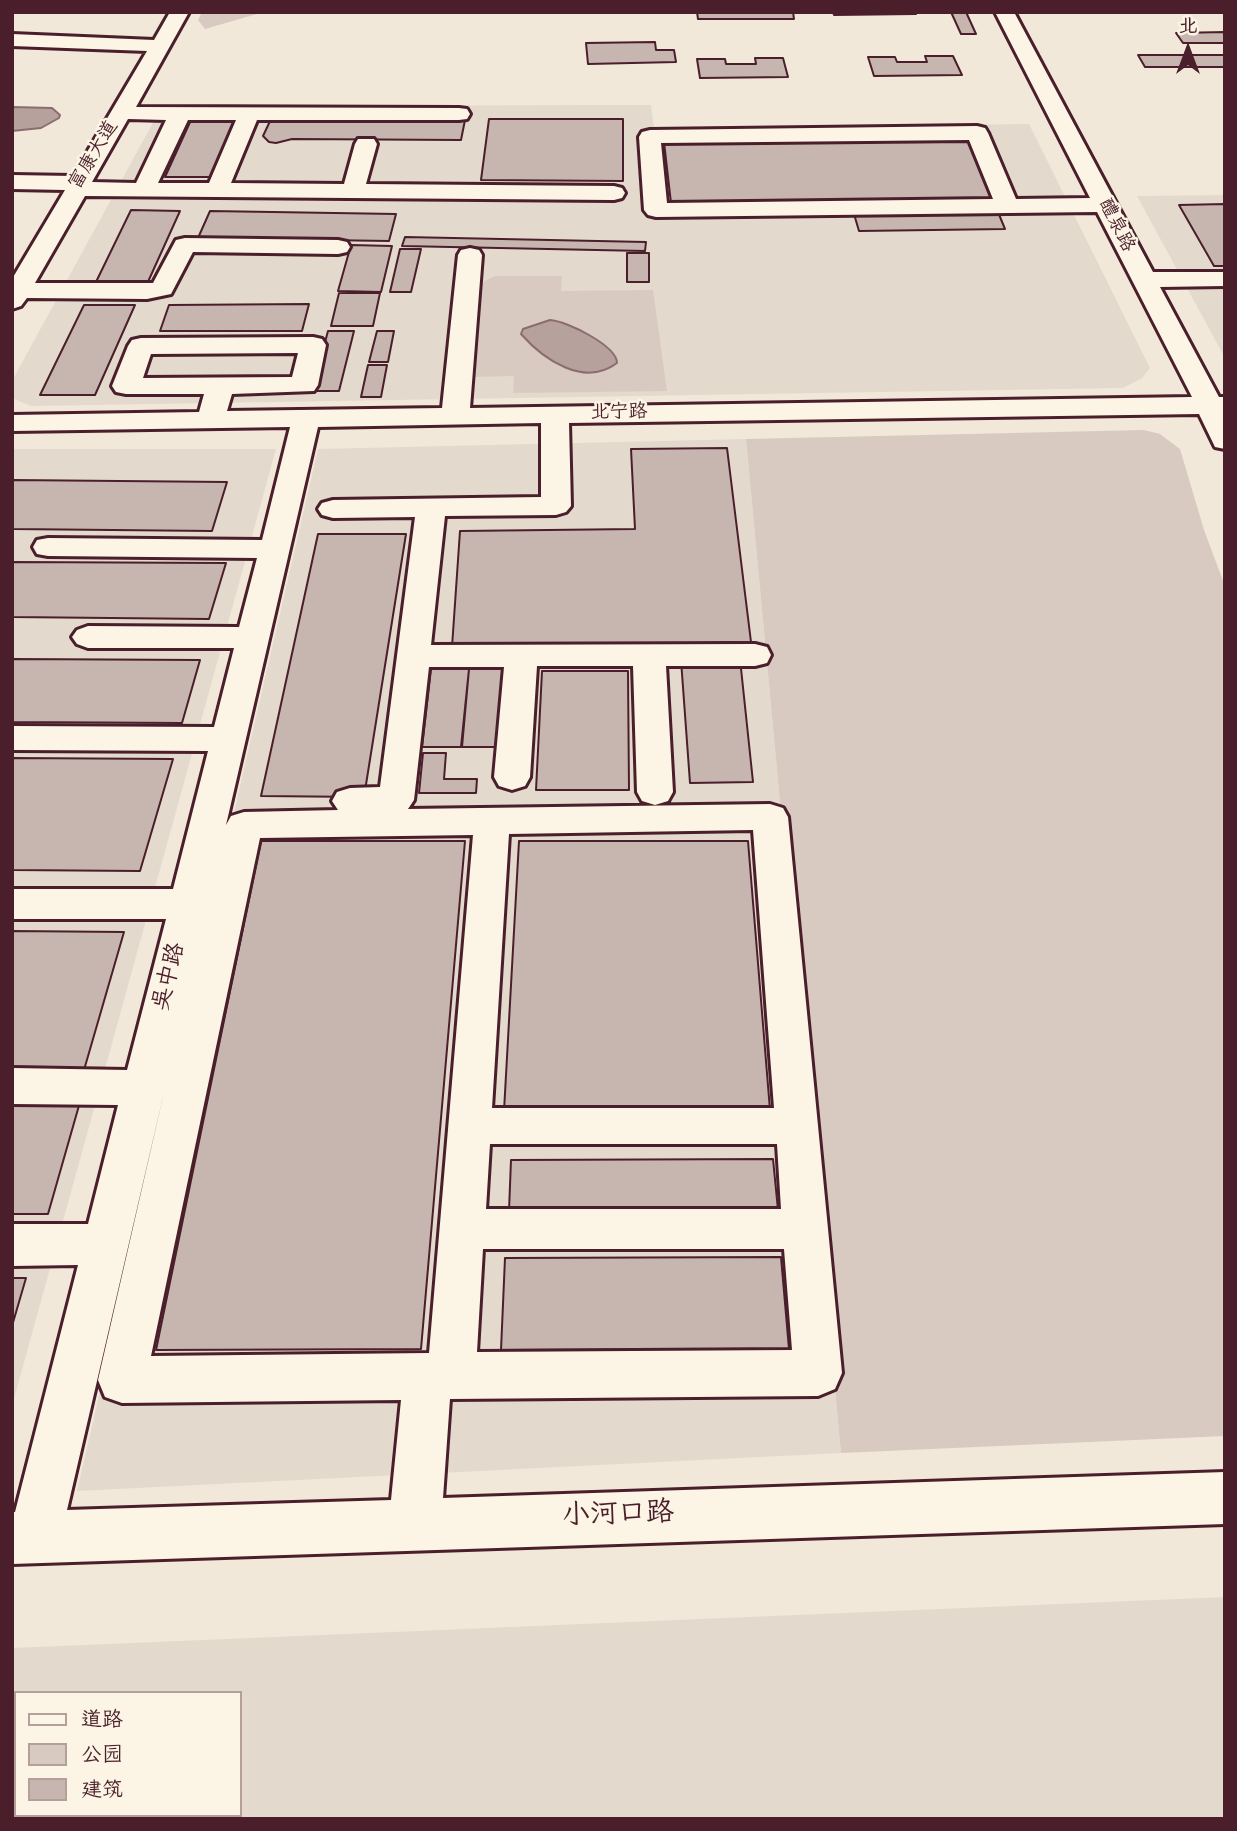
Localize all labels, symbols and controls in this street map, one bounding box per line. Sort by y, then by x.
north arrow [1153,14,1223,84]
text: 北 [1178,14,1198,41]
street label: 富康大道 [66,118,124,194]
street label: 醴泉路 [1092,195,1138,257]
street label: 北宁路 [590,402,648,426]
street label: 吴中路 [149,940,193,1014]
street label: 小河口路 [561,1498,675,1536]
legend [14,1691,242,1817]
text: 道路 [81,1706,123,1736]
text: 公园 [81,1741,123,1771]
text: 建筑 [81,1776,123,1806]

